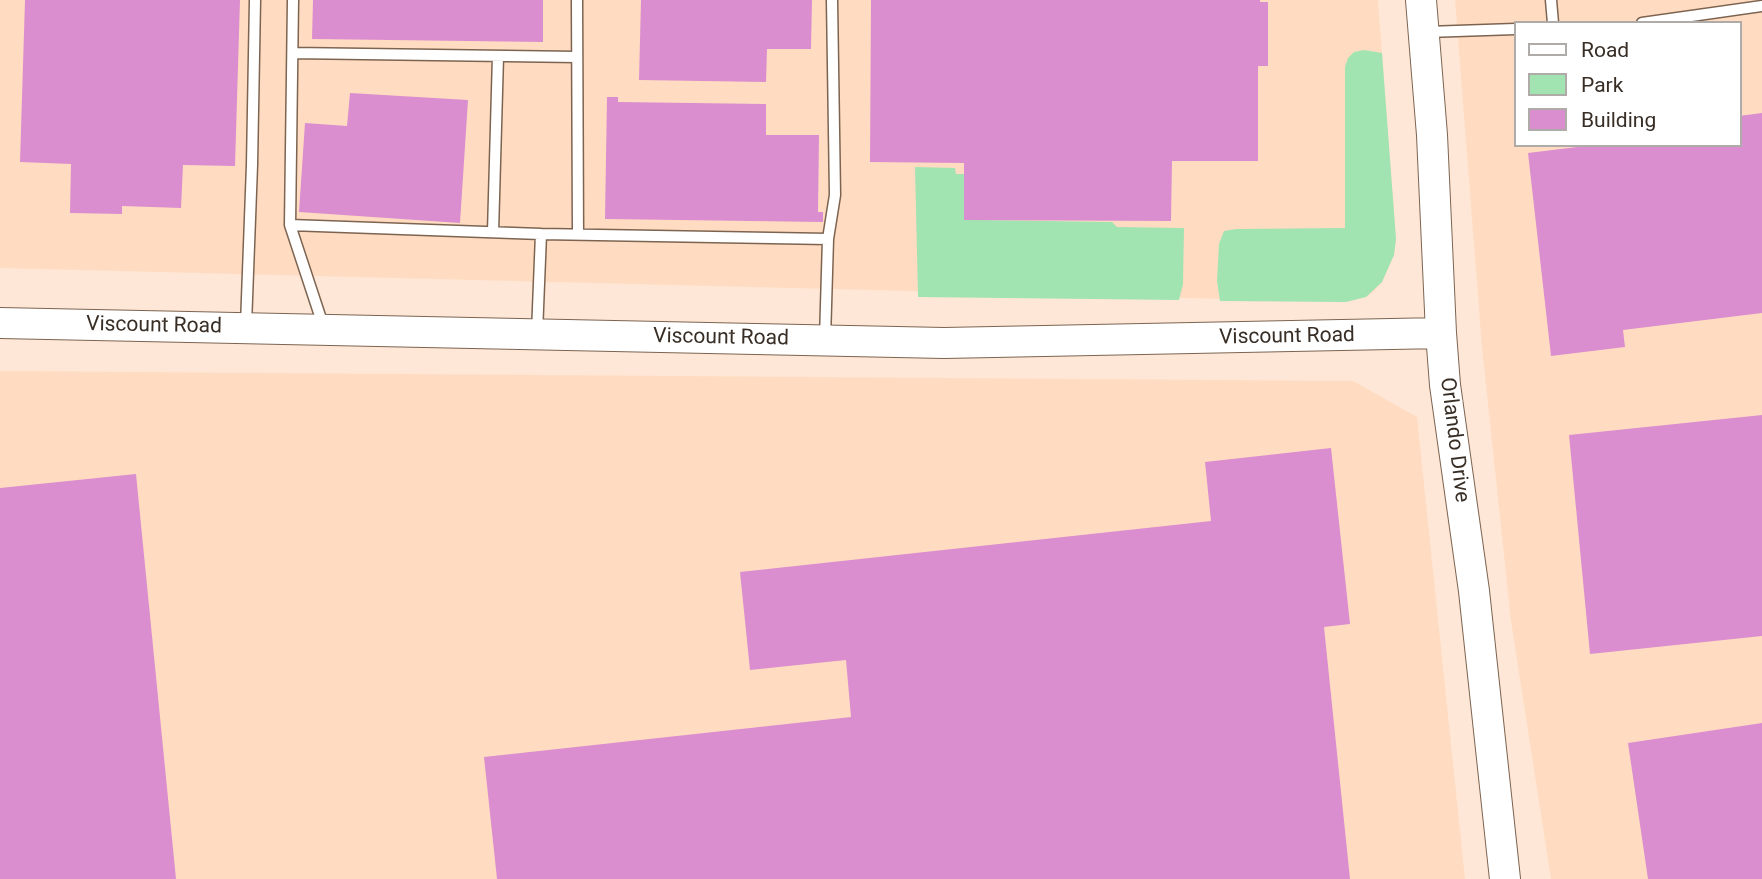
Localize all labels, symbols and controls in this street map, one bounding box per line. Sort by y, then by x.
legend [1514,21,1741,147]
text: Road [1581,38,1629,62]
text: Park [1581,73,1623,97]
text: Building [1581,108,1656,132]
street label: Viscount Road [86,312,222,340]
street label: Viscount Road [1219,323,1355,351]
street label: Viscount Road [653,324,789,352]
street label: Orlando Drive [1434,376,1474,504]

